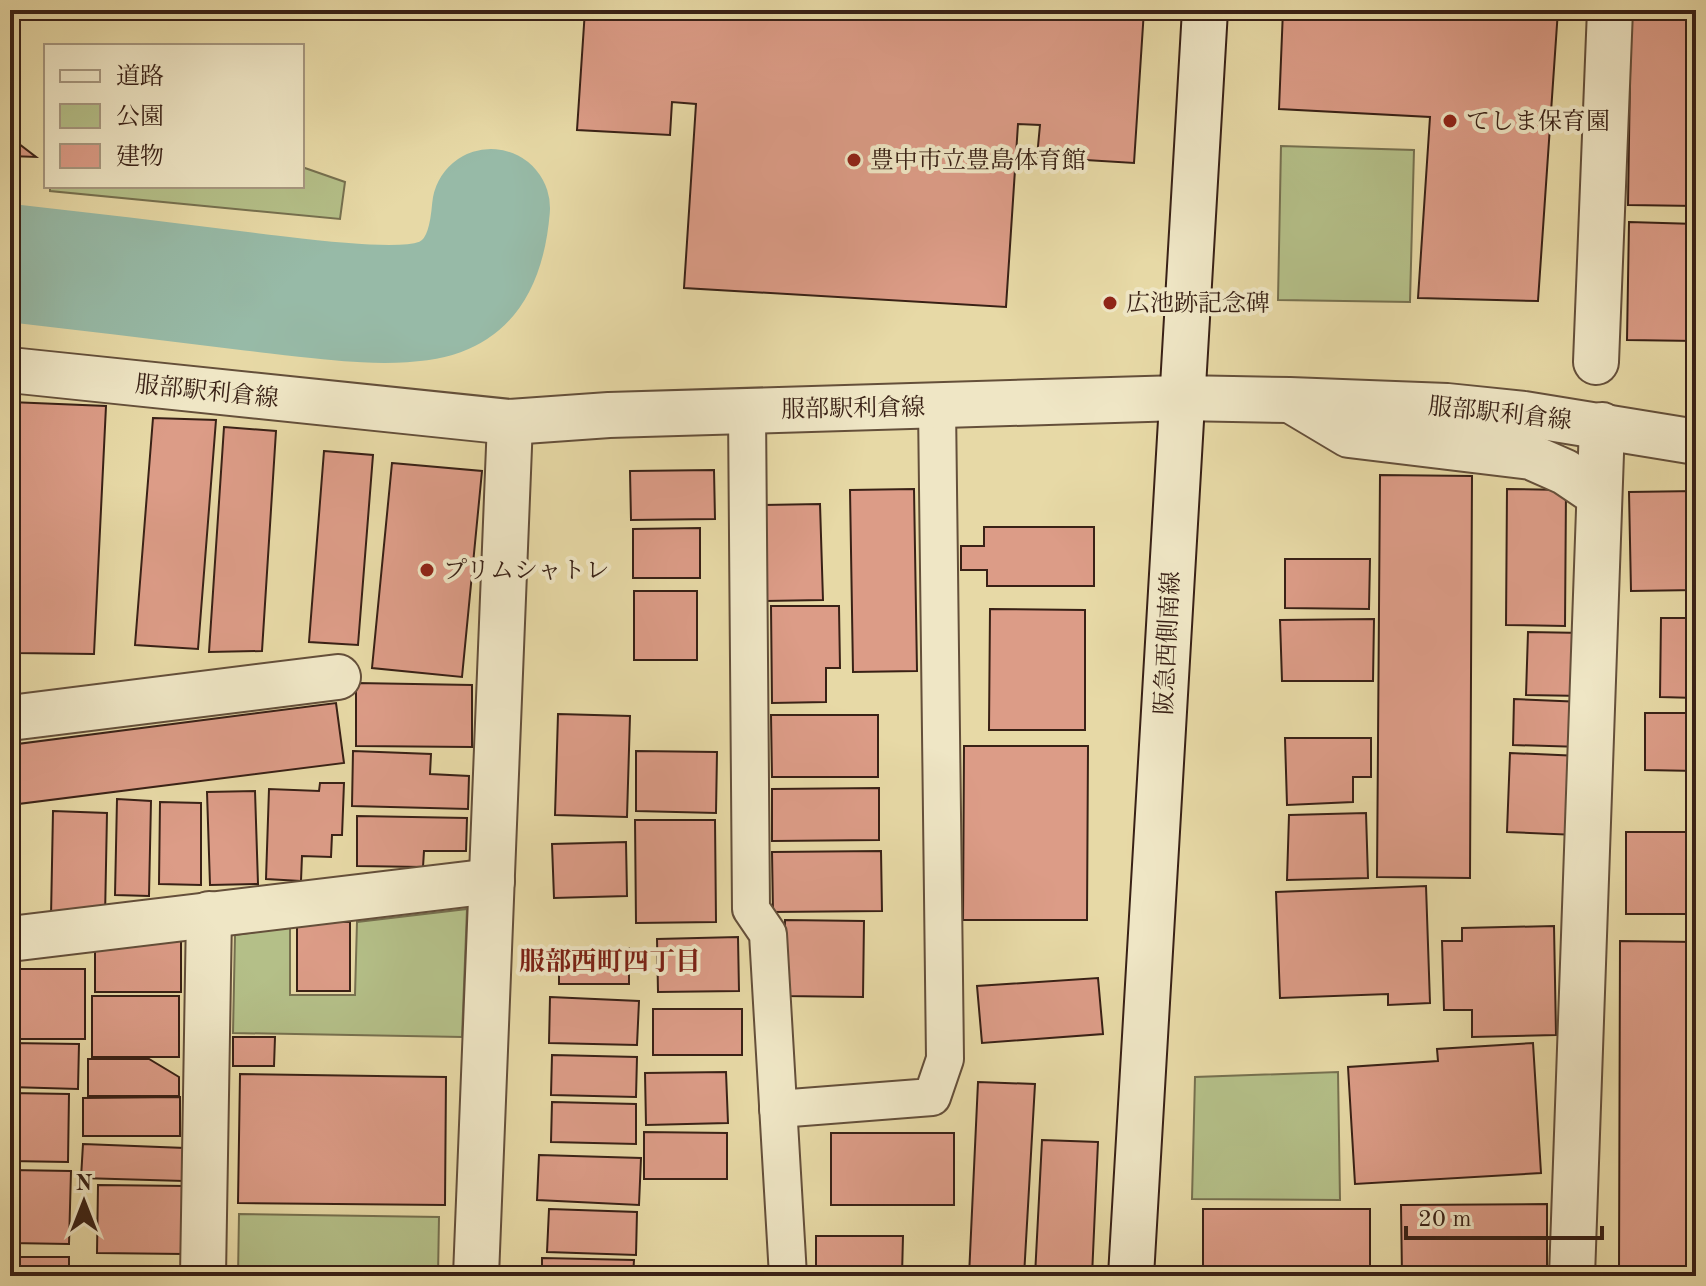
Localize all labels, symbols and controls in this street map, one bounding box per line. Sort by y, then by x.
legend [44,44,304,188]
text: 道路 [116,63,164,90]
text: 公園 [116,104,164,130]
place label: てしま保育園 [1466,108,1610,135]
marker: てしま保育園 [1441,112,1459,130]
text: 建物 [116,143,164,170]
place label: 豊中市立豊島体育館 [870,147,1086,174]
marker: 豊中市立豊島体育館 [845,151,863,169]
place label: 広池跡記念碑 [1126,290,1270,317]
marker: 広池跡記念碑 [1101,294,1119,312]
street label: 服部駅利倉線 [134,371,280,412]
street label: 服部駅利倉線 [1427,393,1573,434]
street label: 服部駅利倉線 [781,394,925,423]
place label: プリムシャトレ [443,558,610,584]
marker: プリムシャトレ [418,561,436,579]
street label: 阪急西側南線 [1150,570,1185,716]
district label: 服部西町四丁目 [519,947,701,976]
north arrow [44,1162,124,1242]
text: N [76,1173,93,1195]
scale bar [1406,1190,1602,1240]
text: 20 m [1418,1208,1472,1232]

